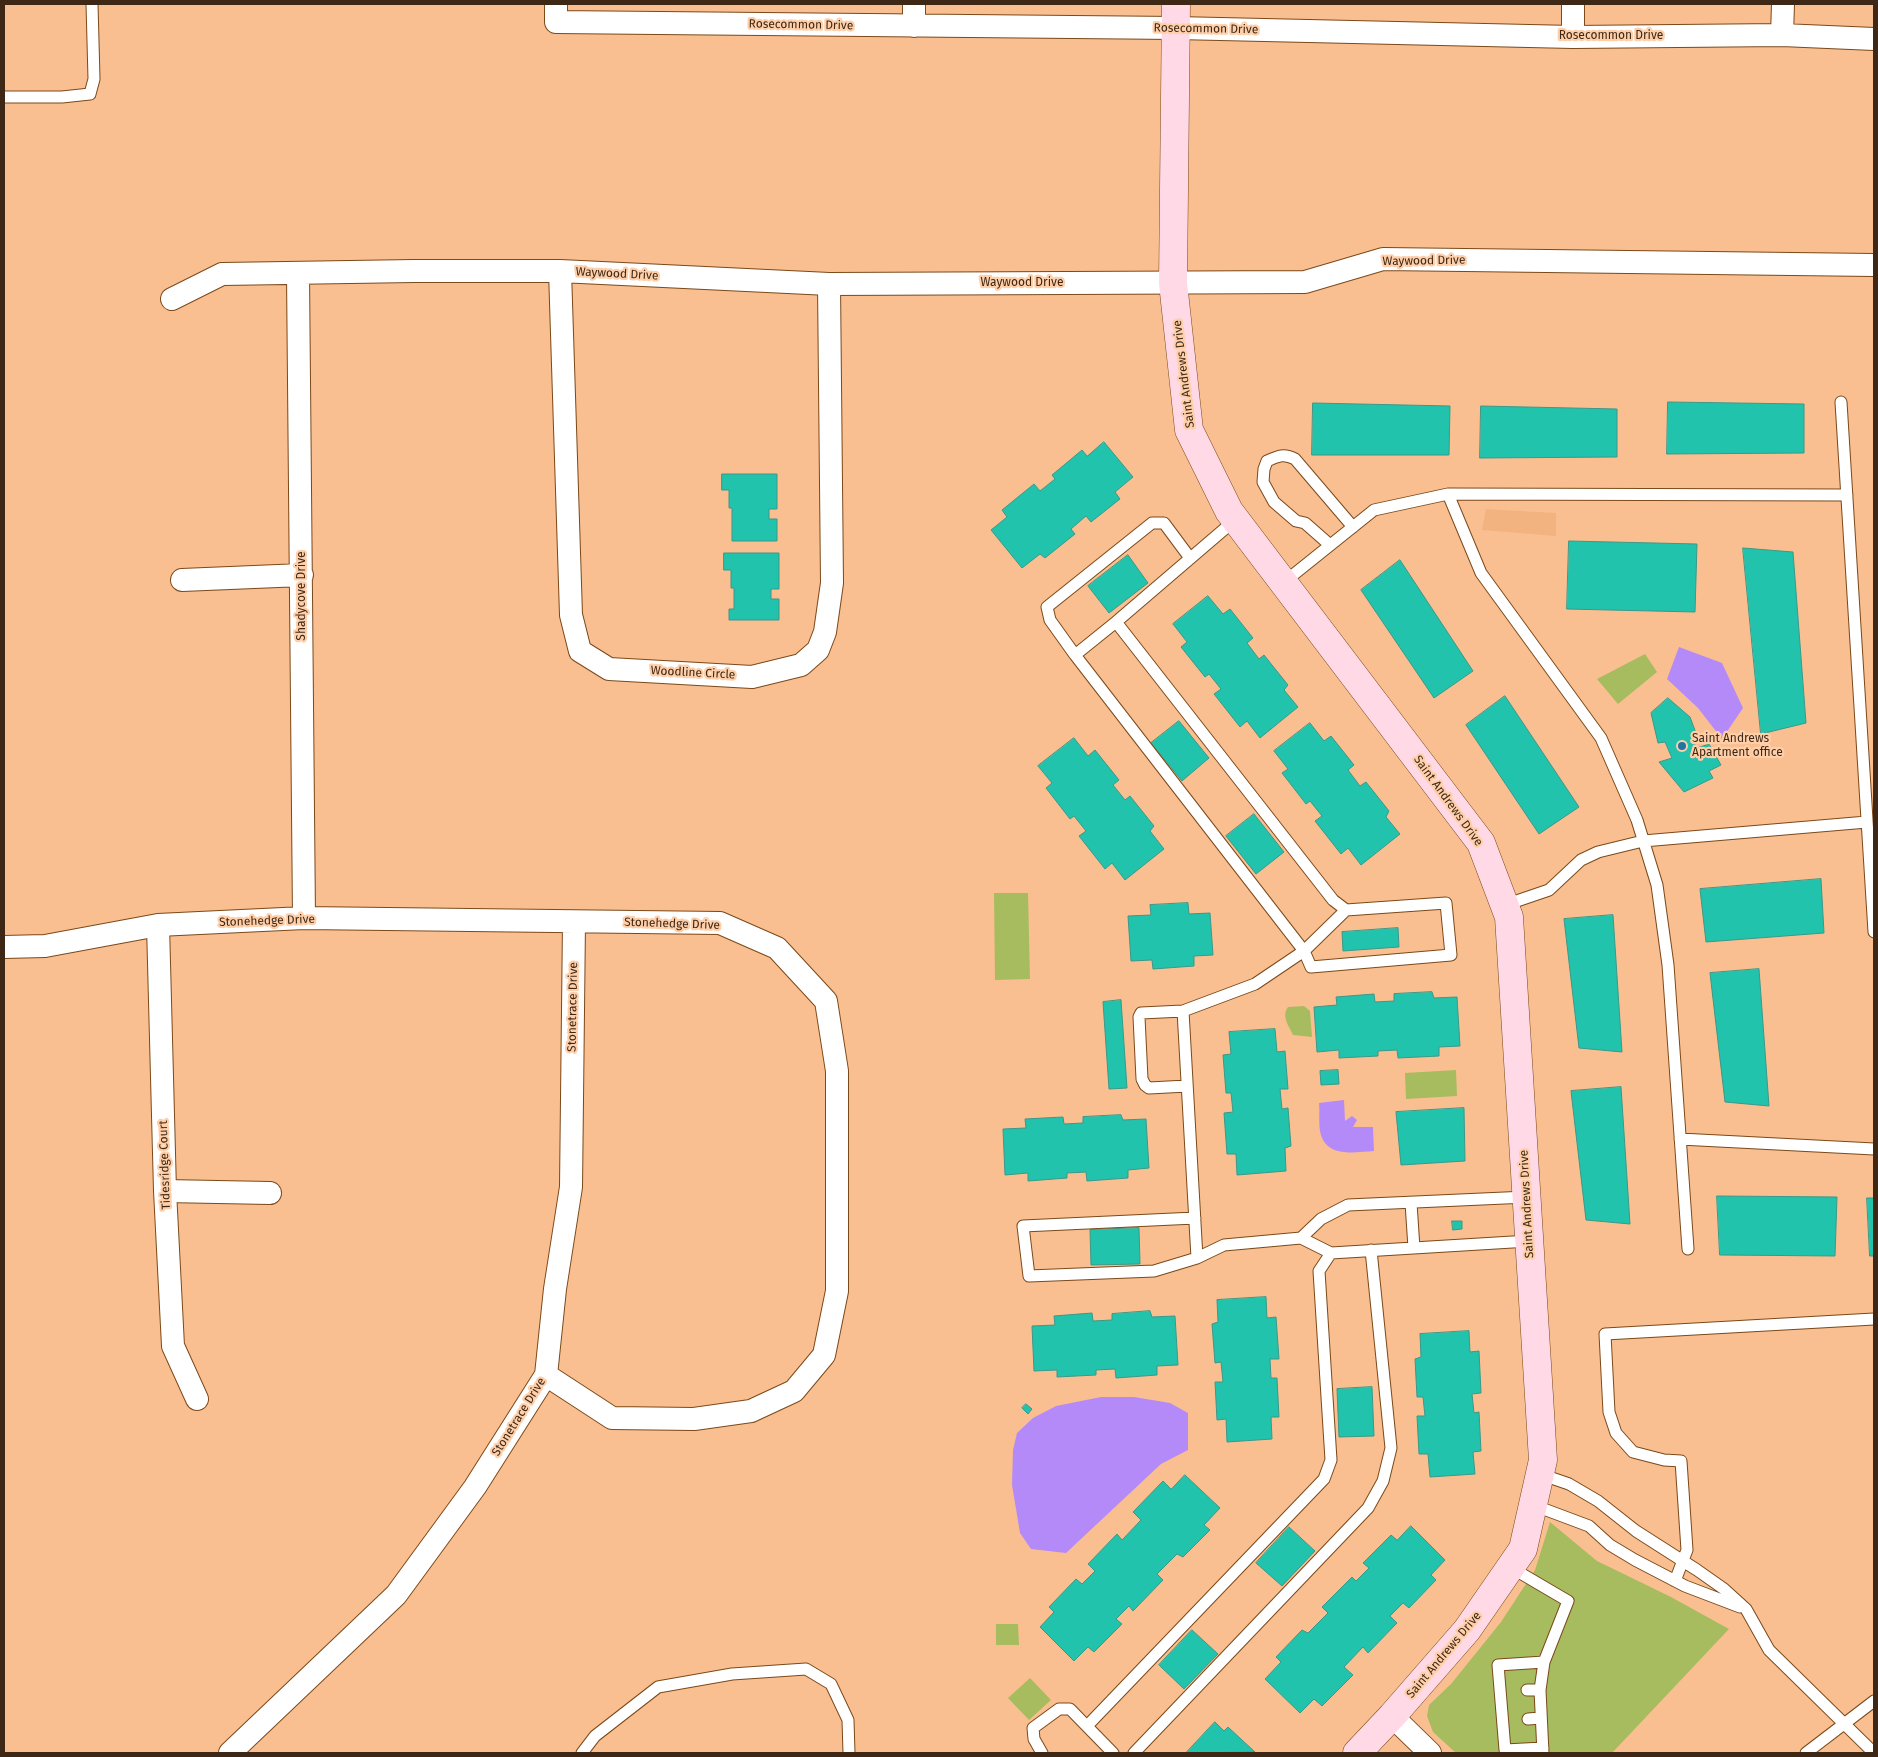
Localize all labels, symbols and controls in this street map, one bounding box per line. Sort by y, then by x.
street label: Rosecommon Drive [749,17,853,33]
street label: Rosecommon Drive [1154,21,1258,37]
street label: Rosecommon Drive [1559,29,1663,43]
street label: Waywood Drive [1382,253,1466,269]
street label: Waywood Drive [575,265,659,283]
street label: Waywood Drive [981,276,1063,290]
street label: Saint Andrews Drive [1170,319,1198,429]
street label: Shadycove Drive [295,551,309,641]
street label: Woodline Circle [650,664,736,682]
place label: Saint Andrews Apartment office [1692,732,1783,760]
marker: Saint Andrews Apartment office [1676,740,1688,752]
street label: Saint Andrews Drive [1410,753,1486,849]
street label: Stonehedge Drive [219,912,315,930]
street label: Stonehedge Drive [624,915,720,933]
street label: Stonetrace Drive [565,962,581,1052]
street label: Tidesridge Court [156,1120,174,1210]
street label: Saint Andrews Drive [1517,1149,1537,1259]
street label: Stonetrace Drive [489,1375,549,1459]
street label: Saint Andrews Drive [1404,1609,1484,1701]

